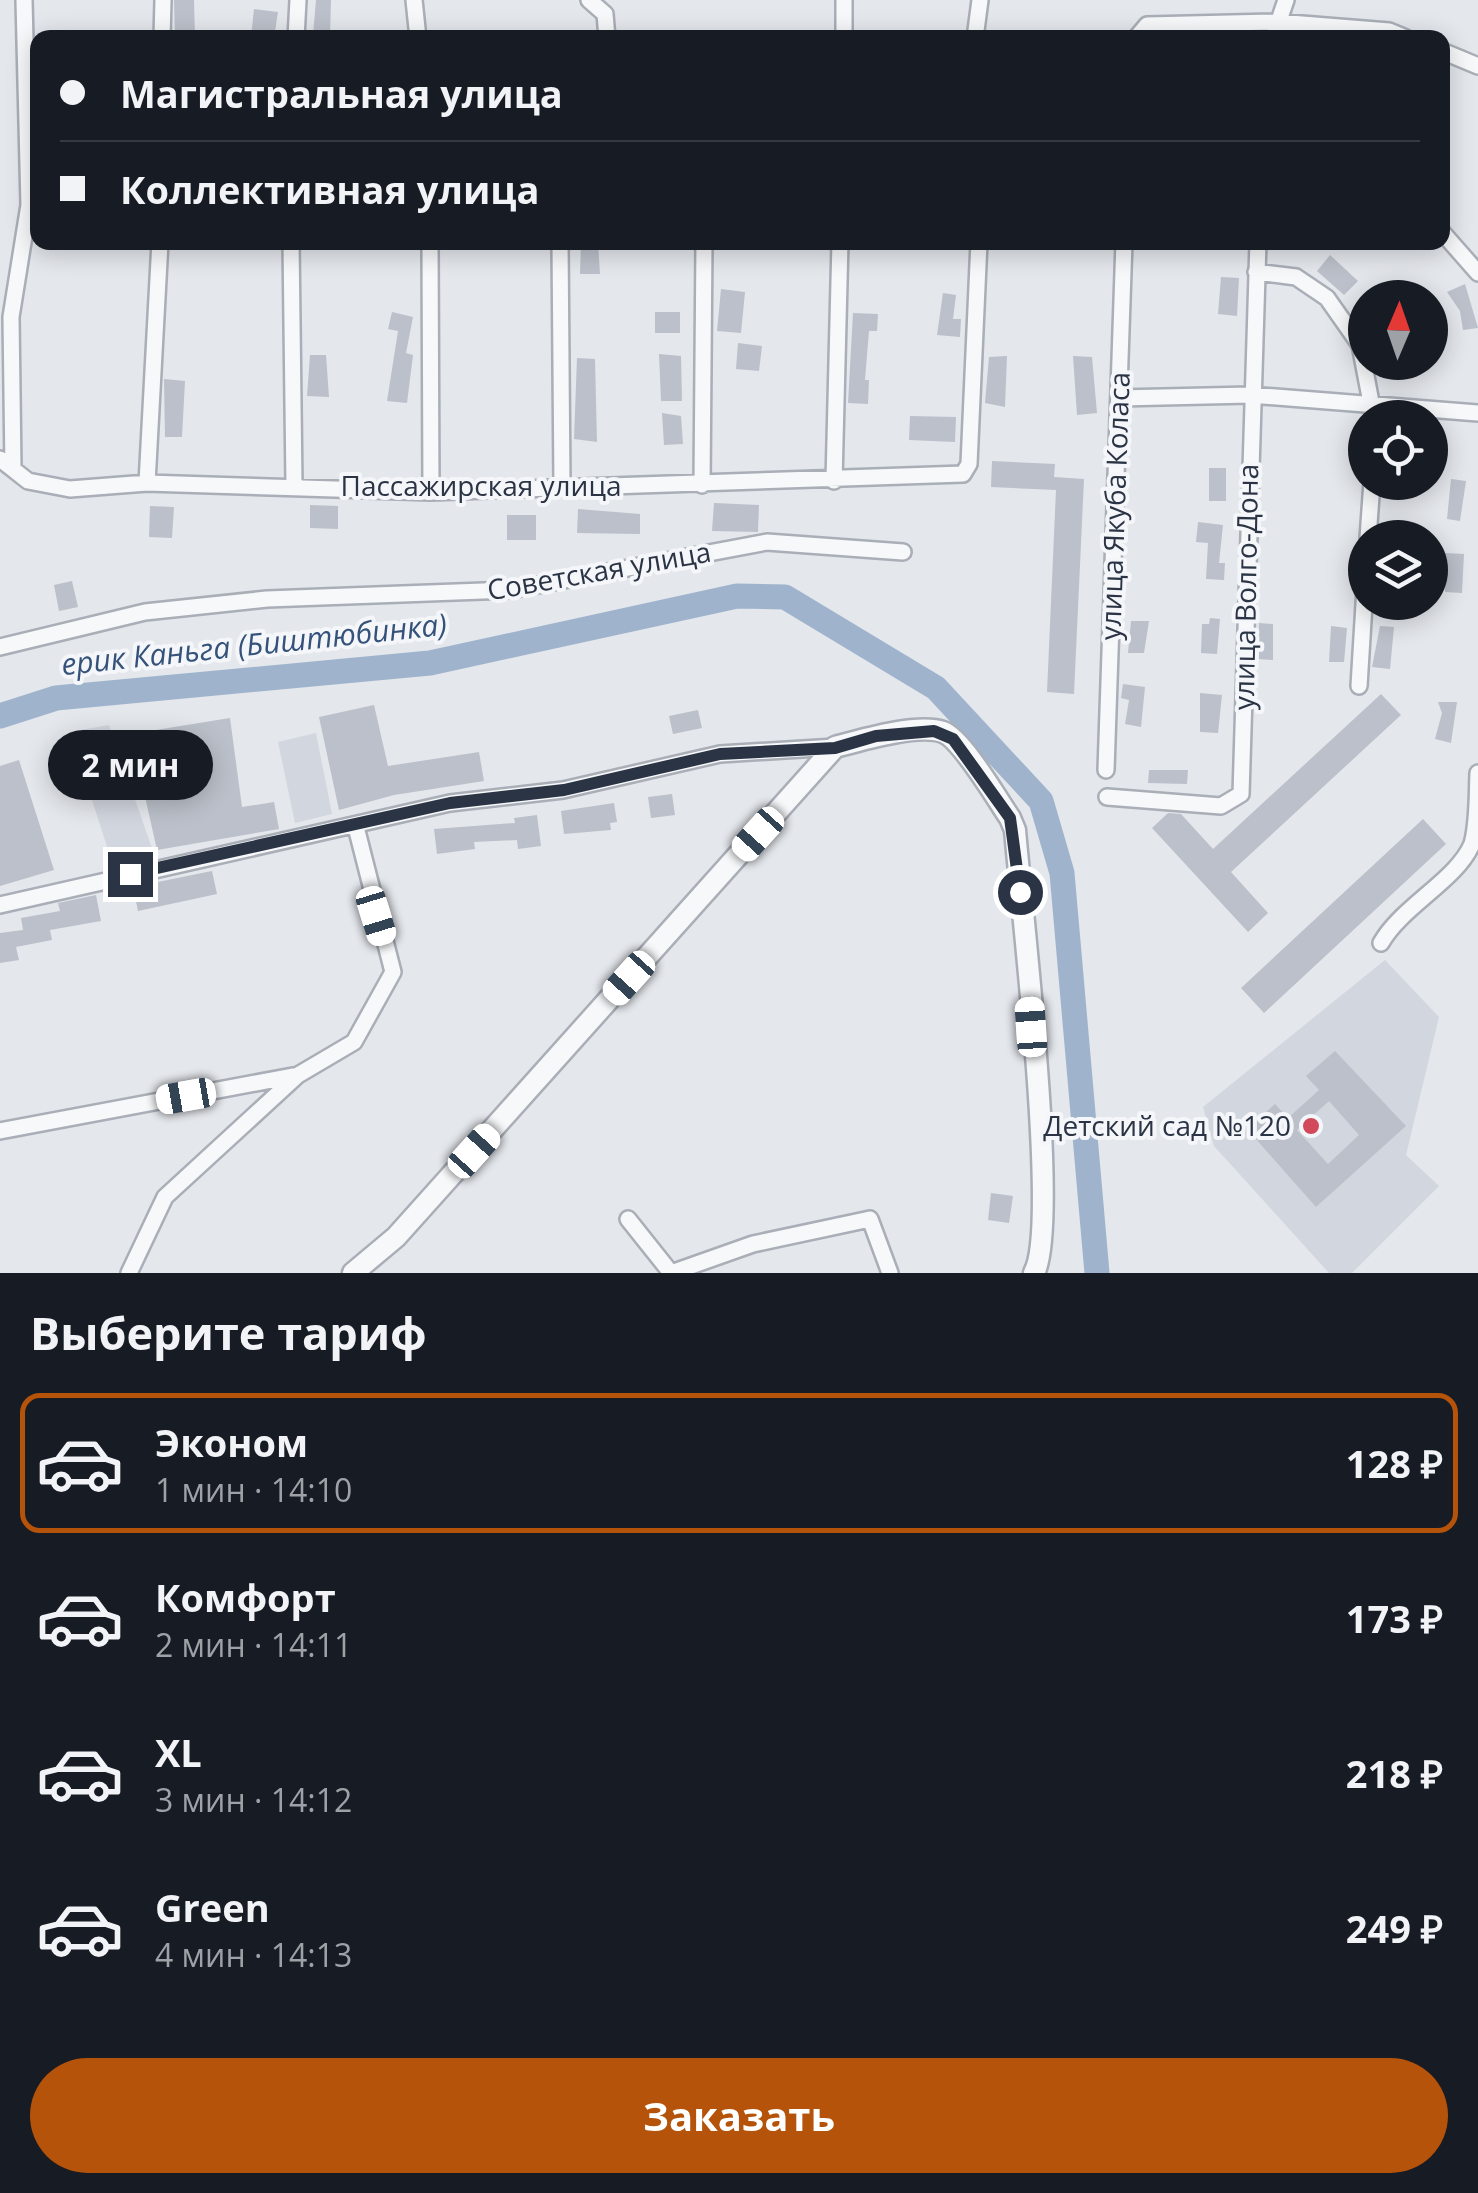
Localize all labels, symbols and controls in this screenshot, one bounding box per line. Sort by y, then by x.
text: Магистральная улица [120,67,563,119]
text: Коллективная улица [120,163,539,215]
north arrow [1348,280,1448,380]
map controls [1348,280,1448,620]
street label: улица Якуба Коласа [1090,371,1138,641]
button: locate [1348,400,1448,500]
street label: улица Волго-Дона [1224,463,1266,710]
street label: Пассажирская улица [341,466,621,504]
button: layers [1348,520,1448,620]
street label: Советская улица [484,532,714,608]
water label: ерик Каньга (Биштюбинка) [59,603,449,684]
callout: 2 мин [48,729,212,799]
text: 2 мин [82,743,179,786]
car [727,802,789,866]
route end [108,852,153,897]
route start [998,870,1043,915]
car [353,883,399,949]
car [598,946,660,1010]
car [1014,996,1048,1058]
car [154,1076,218,1116]
place label: Детский сад №120 [1043,1106,1291,1144]
marker: Детский сад №120 [1300,1115,1322,1137]
car [443,1119,505,1183]
text: Выберите тариф [30,1302,427,1363]
text: Эконом [155,1416,308,1468]
icon: car [35,1418,125,1508]
text: 128 ₽ [1346,1437,1443,1489]
text: 1 мин · 14:10 [155,1468,352,1511]
text: Комфорт [155,1571,336,1623]
icon: car [35,1573,125,1663]
text: 173 ₽ [1346,1592,1443,1644]
text: 2 мин · 14:11 [155,1623,352,1666]
text: XL [155,1726,202,1778]
icon: car [35,1728,125,1818]
text: 218 ₽ [1346,1747,1443,1799]
text: 3 мин · 14:12 [155,1778,352,1821]
text: Green [155,1881,270,1933]
icon: car [35,1883,125,1973]
text: 249 ₽ [1346,1902,1443,1954]
text: 4 мин · 14:13 [155,1933,352,1976]
button: Заказать [30,2058,1448,2173]

